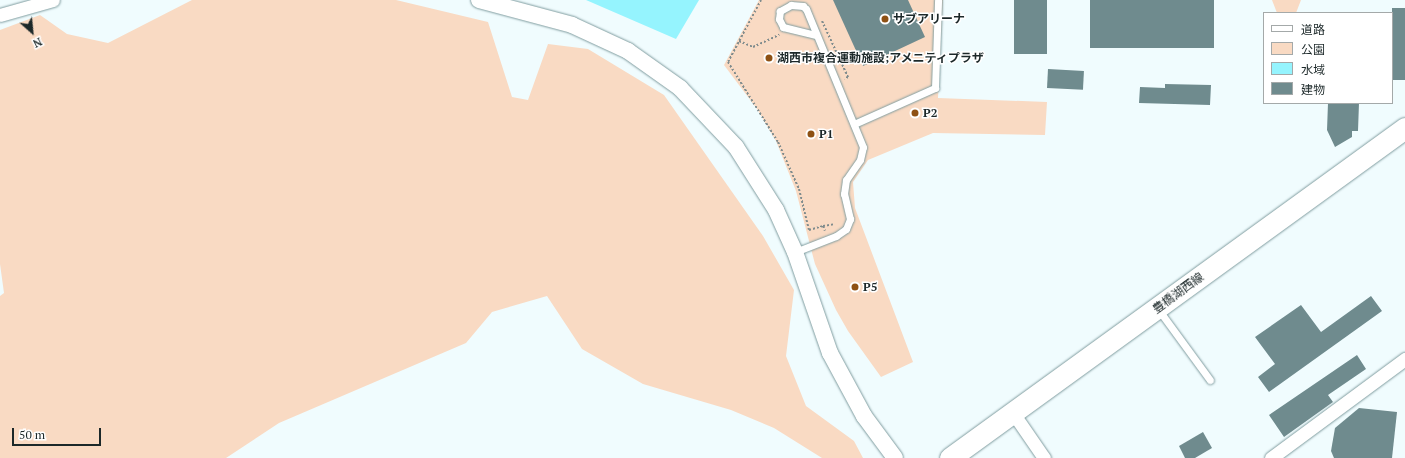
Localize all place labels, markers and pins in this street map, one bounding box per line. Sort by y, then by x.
place label: サブアリーナ [893,12,965,26]
marker: サブアリーナ [880,14,890,24]
place label: 湖西市複合運動施設;アメニティプラザ [777,51,985,65]
marker: 湖西市複合運動施設;アメニティプラザ [764,53,774,63]
place label: P2 [923,106,937,120]
marker: P2 [910,108,920,118]
place label: P1 [819,127,833,141]
marker: P1 [806,129,816,139]
place label: P5 [863,280,877,294]
marker: P5 [850,282,860,292]

